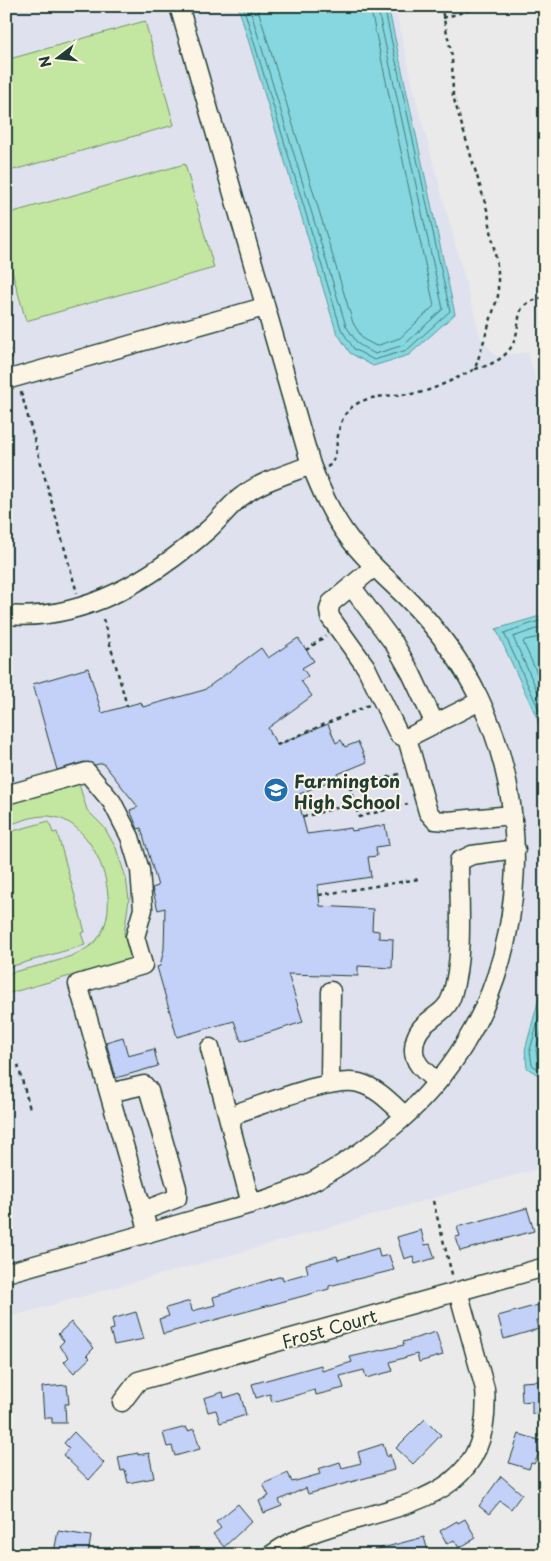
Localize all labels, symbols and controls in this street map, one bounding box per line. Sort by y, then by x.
north arrow [32,32,82,82]
text: N [33,53,57,70]
place label: Farmington High School [294,767,400,815]
school or university icon: Farmington High School [263,777,289,803]
street label: Frost Court [278,1301,380,1355]

